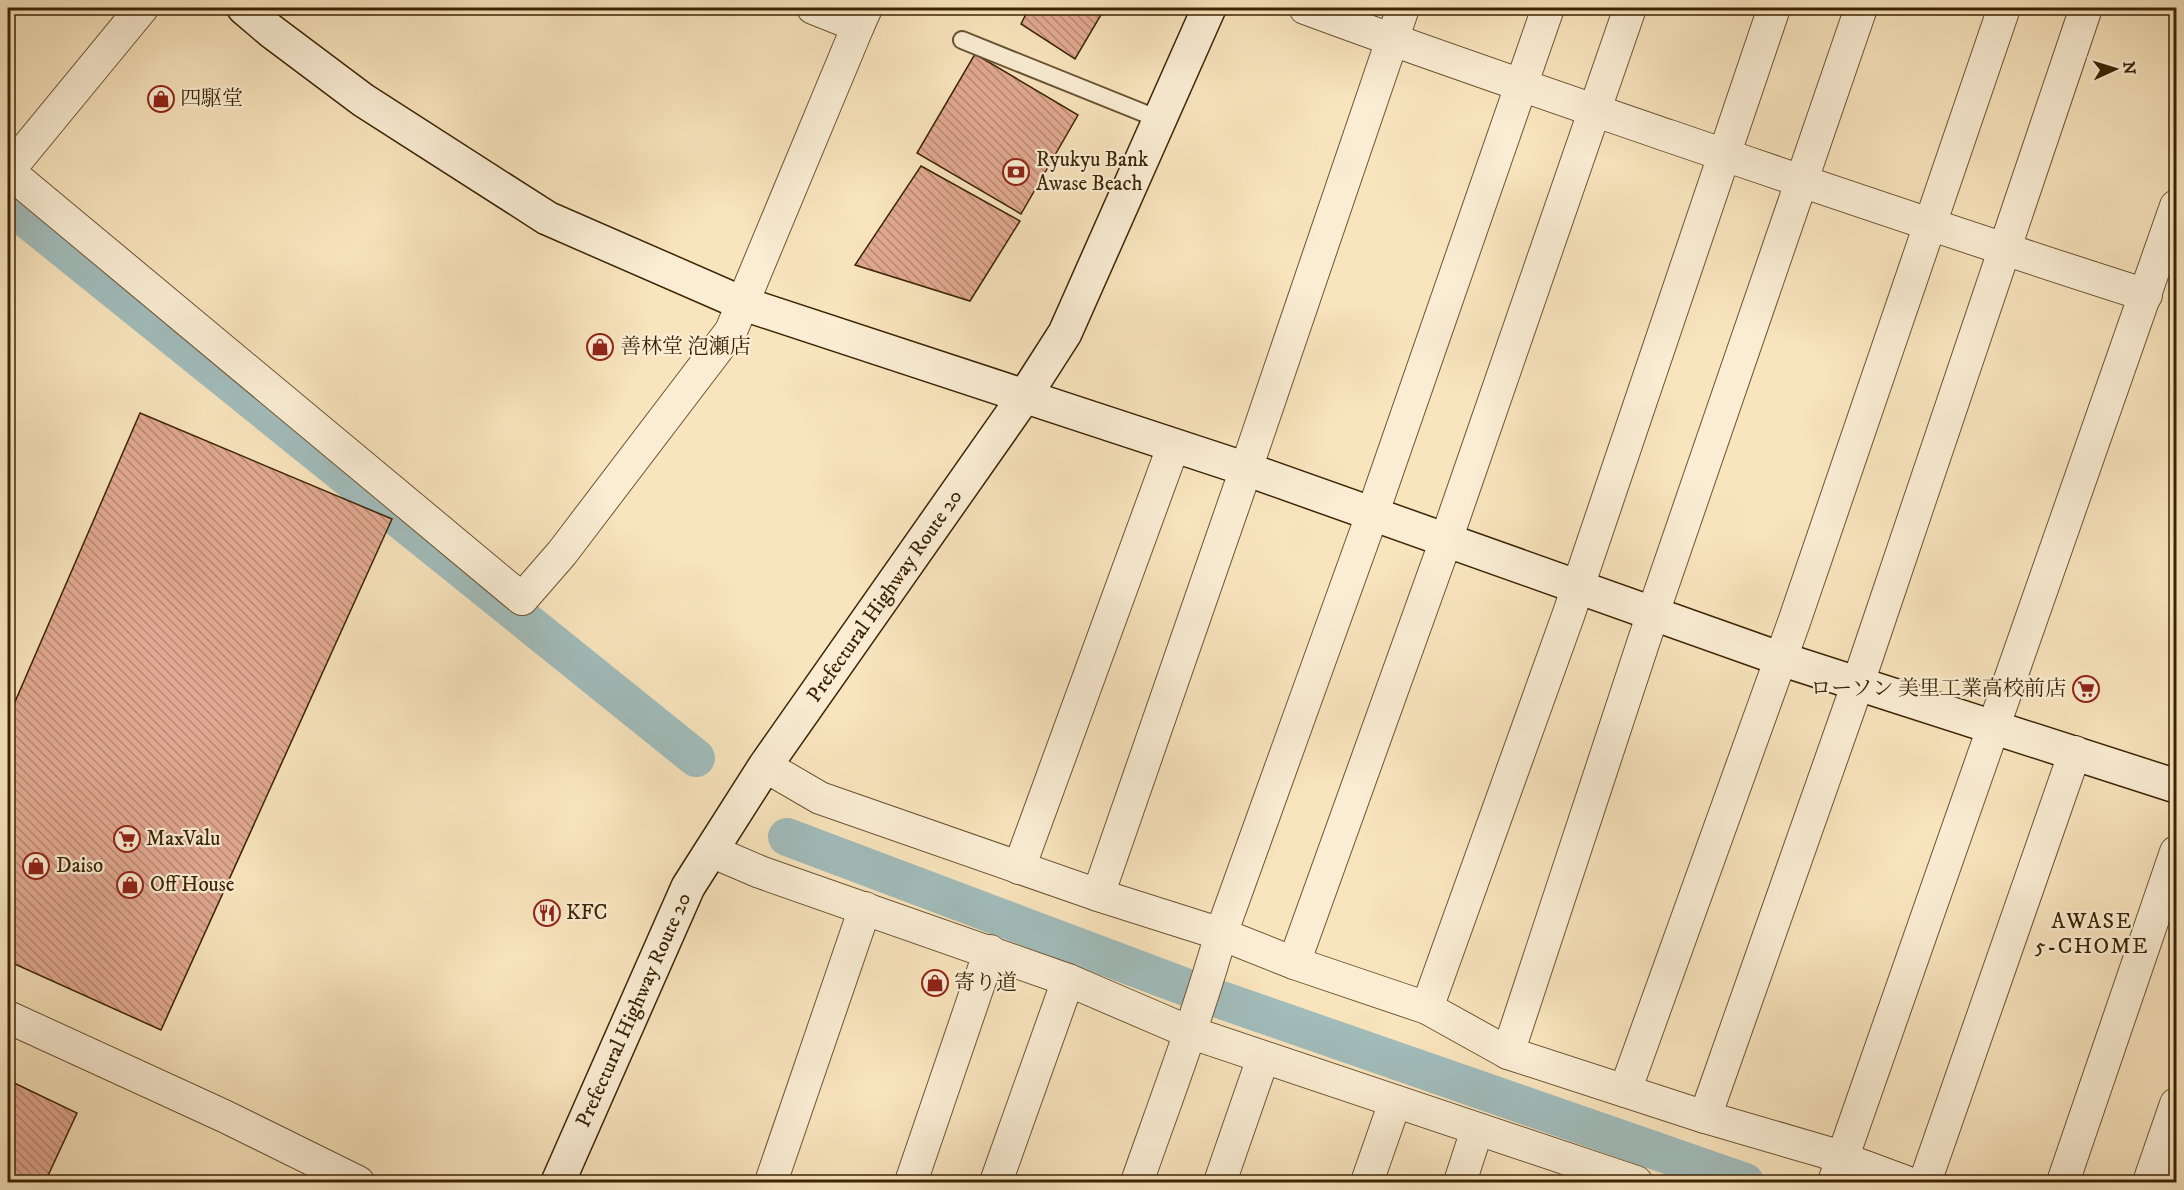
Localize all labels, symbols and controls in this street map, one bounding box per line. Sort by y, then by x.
north arrow [2085,39,2145,99]
text: N [2119,61,2139,75]
shop icon: 四駆堂 [146,84,176,114]
place label: 四駆堂 [180,86,243,112]
place label: Ryukyu Bank Awase Beach [1036,147,1149,197]
bank icon: Ryukyu Bank Awase Beach [1001,157,1031,187]
shop icon: 善林堂 泡瀬店 [585,332,615,362]
place label: 善林堂 泡瀬店 [620,334,751,360]
street label: Prefectural Highway Route 20 [801,484,969,708]
supermarket icon: ローソン 美里工業高校前店 [2071,674,2101,704]
place label: ローソン 美里工業高校前店 [1810,676,2066,702]
supermarket icon: MaxValu [112,824,142,854]
place label: MaxValu [146,826,220,852]
shop icon: Daiso [21,851,51,881]
place label: Daiso [56,853,103,879]
shop icon: Off House [115,870,145,900]
place label: Off House [150,872,235,898]
street label: Prefectural Highway Route 20 [570,889,698,1131]
restaurant icon: KFC [532,898,562,928]
place label: KFC [566,900,608,926]
district label: AWASE 5-CHOME [2035,908,2149,960]
shop icon: 寄り道 [920,968,950,998]
place label: 寄り道 [954,970,1017,996]

